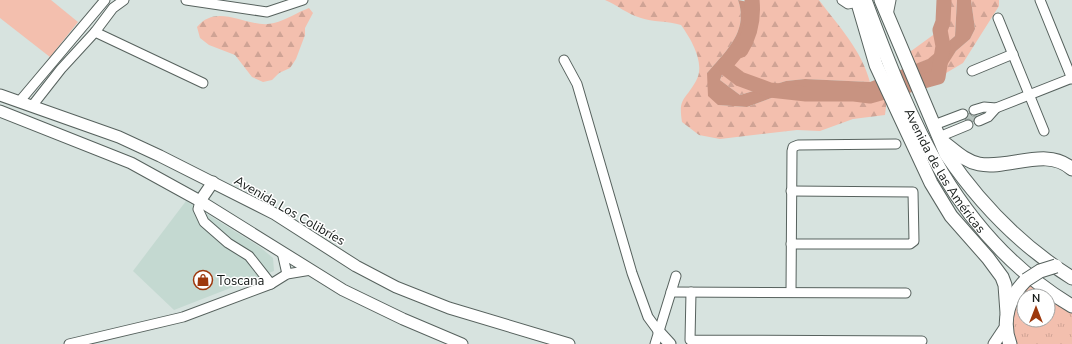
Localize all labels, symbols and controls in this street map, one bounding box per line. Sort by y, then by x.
street label: Avenida de las Américas [900,105,989,237]
street label: Avenida Los Colibríes [231,172,348,250]
shop icon: Toscana [192,269,214,291]
place label: Toscana [217,272,264,290]
north arrow [1016,288,1056,328]
text: N [1032,291,1040,306]

